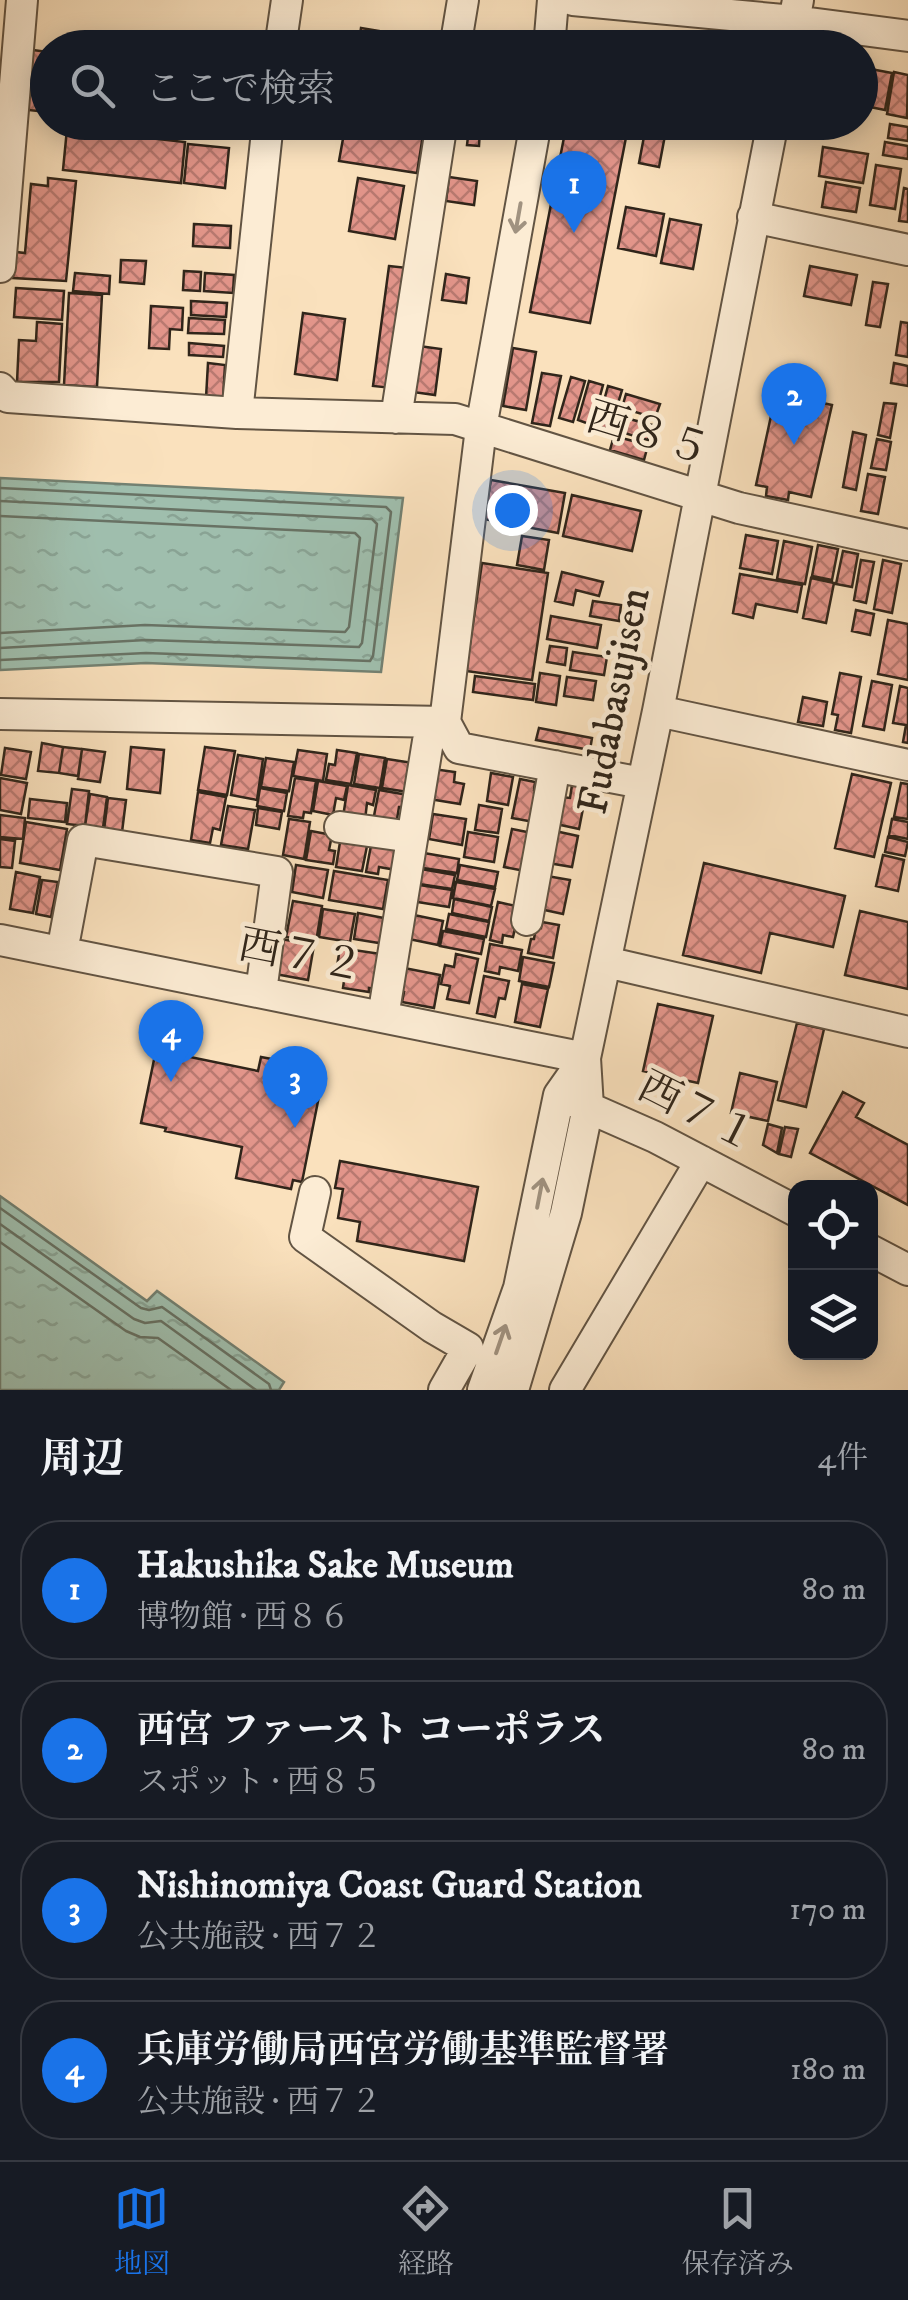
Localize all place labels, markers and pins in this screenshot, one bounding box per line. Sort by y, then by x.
pin: 1 [542,150,606,233]
pin: 2 [762,362,826,445]
pin: 4 [138,1000,204,1082]
pin: 3 [262,1046,328,1128]

